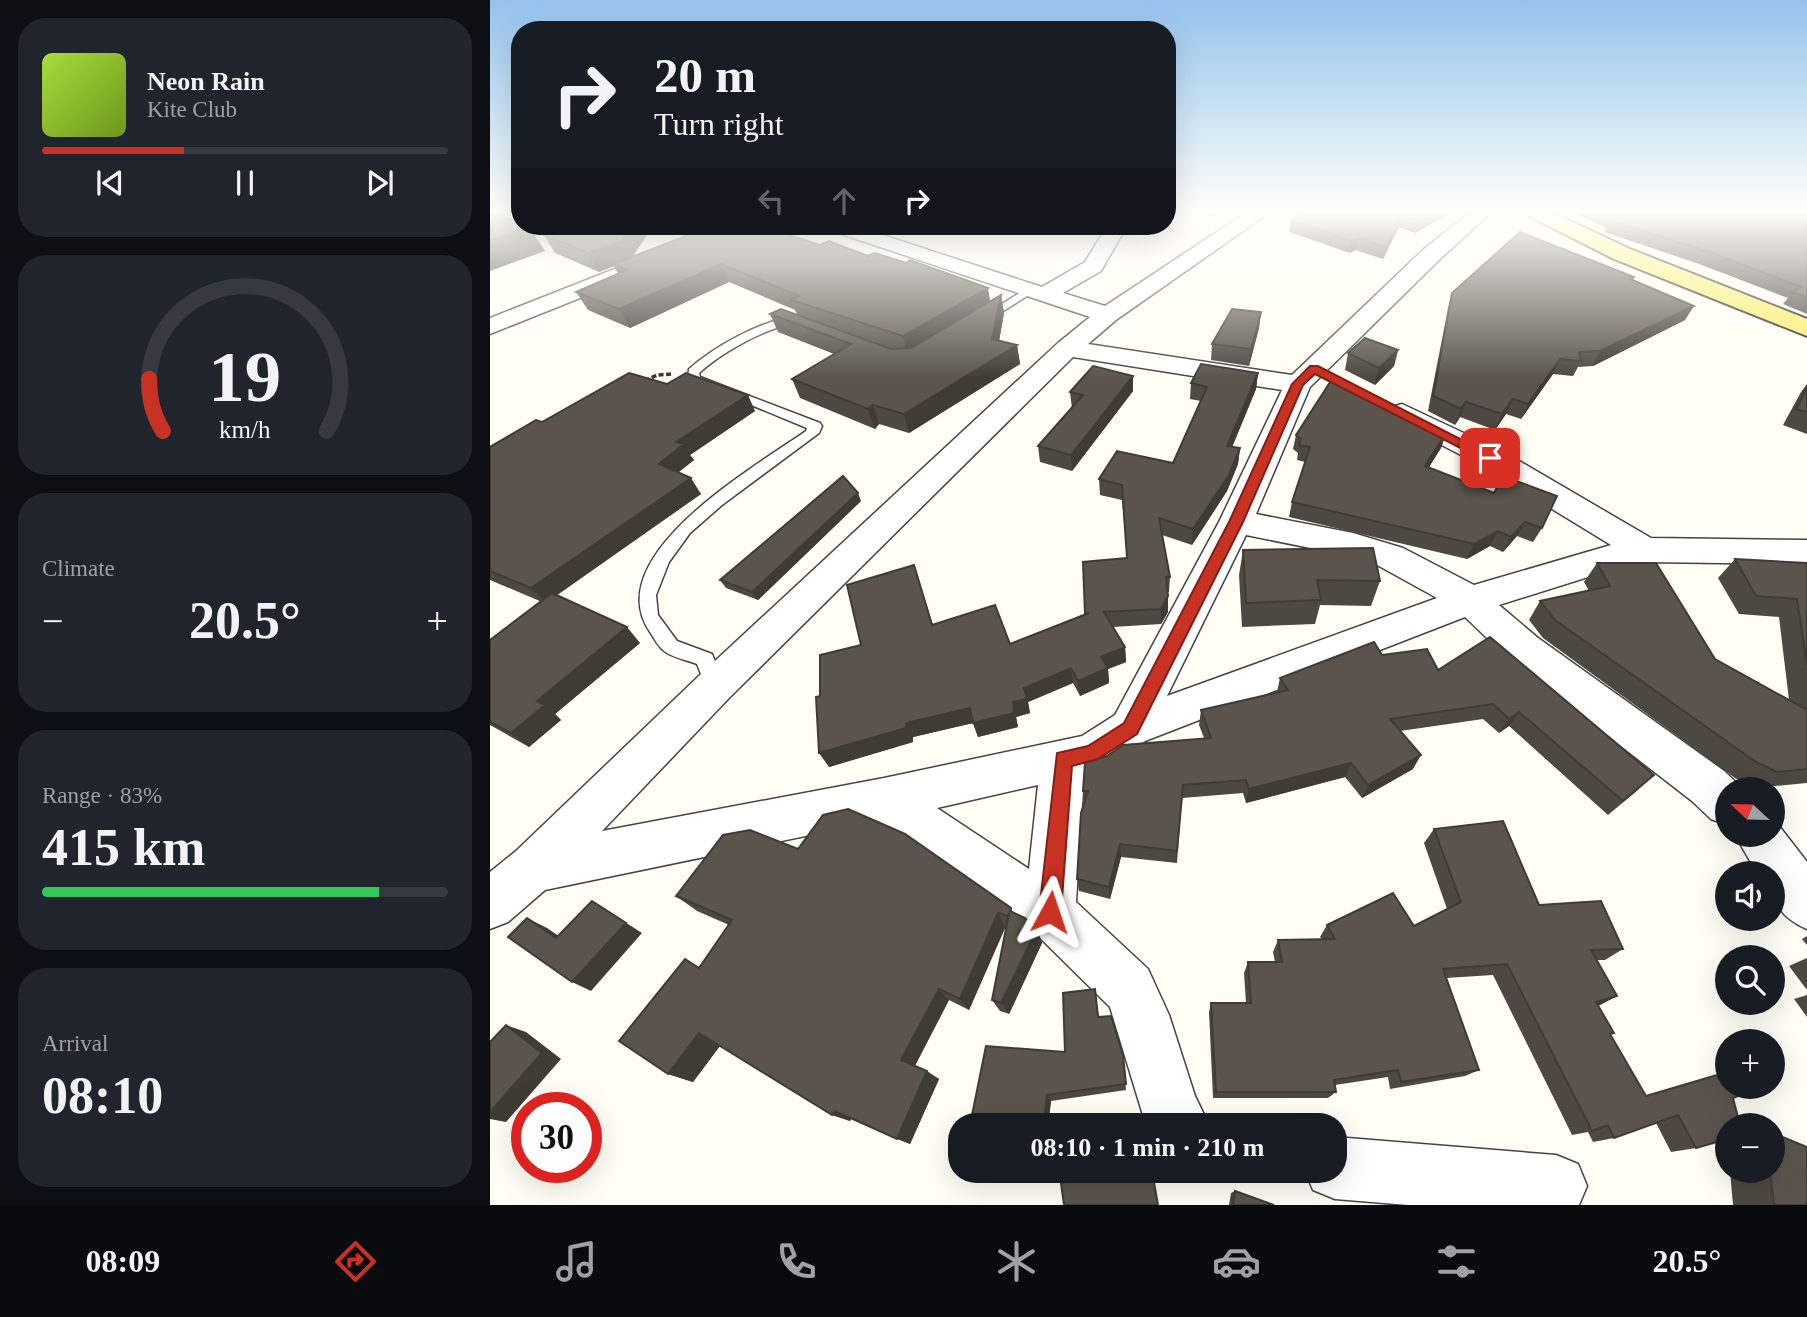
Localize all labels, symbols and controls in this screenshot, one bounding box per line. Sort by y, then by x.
text: 20 m [654,48,756,103]
icon: right [539,49,630,140]
text: Neon Rain [147,67,265,96]
text: Kite Club [147,97,237,122]
text: Turn right [654,106,784,142]
icon: previous [91,164,129,202]
icon: pause [226,164,264,202]
icon: next [361,164,399,202]
icon: left [752,182,790,220]
icon: ahead [825,182,863,220]
icon: right [898,182,936,220]
text: 19 [209,337,281,418]
text: km/h [219,416,271,443]
pin [1460,428,1520,488]
icon: arrive [1471,439,1509,477]
text: Climate [42,556,115,581]
text: 20.5° [189,592,301,649]
text: − [42,600,63,642]
text: + [427,600,448,642]
north arrow [1715,777,1785,847]
map controls [1715,777,1785,1183]
text: Range · 83% [42,783,162,808]
text: 415 km [42,819,205,876]
button: sound [1715,861,1785,931]
position arrow [1013,875,1087,949]
button: search [1715,945,1785,1015]
button: + [1715,1029,1785,1099]
text: Arrival [42,1031,108,1056]
text: 08:10 [42,1067,163,1124]
speed limit sign: 30 [511,1092,602,1183]
button: − [1715,1113,1785,1183]
text: 08:10 · 1 min · 210 m [1031,1133,1265,1162]
icon: directions [331,1237,380,1286]
icon: music [552,1237,601,1286]
icon: phone [772,1237,821,1286]
icon: climate [992,1237,1041,1286]
icon: car [1212,1237,1261,1286]
icon: filters [1432,1237,1481,1286]
text: 08:09 [86,1243,160,1279]
text: 20.5° [1653,1243,1721,1279]

